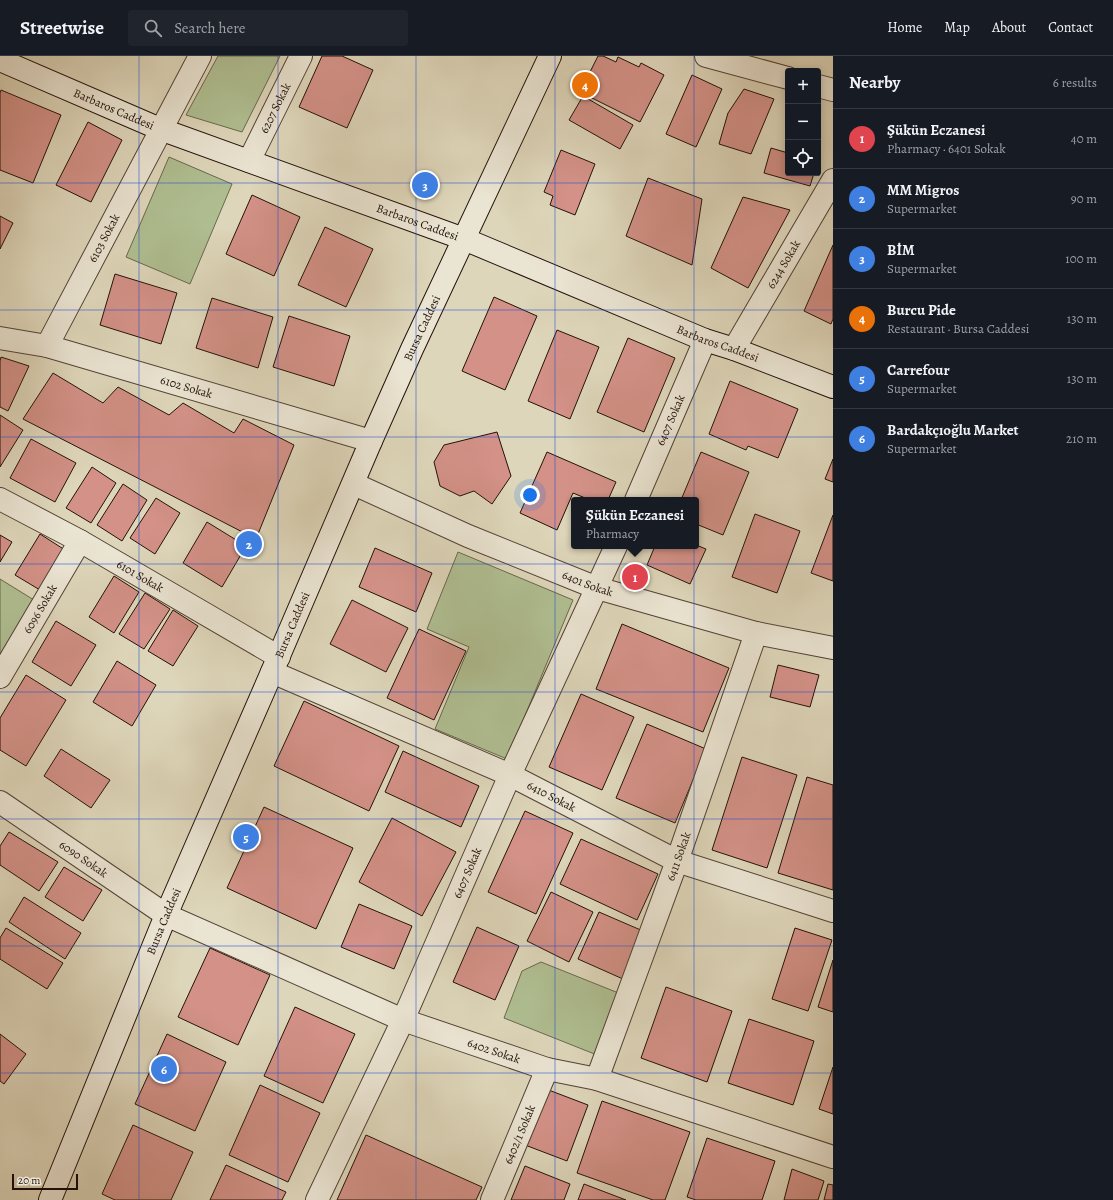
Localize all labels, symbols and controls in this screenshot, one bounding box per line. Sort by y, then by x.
search box [128,10,408,46]
text: Streetwise [20,15,104,41]
icon: search [142,17,164,39]
text: Search here [174,18,245,38]
text: Home [887,18,922,37]
text: Map [944,18,970,37]
text: About [992,18,1026,37]
text: Contact [1048,18,1093,37]
map controls [785,68,821,176]
button: + [785,68,821,104]
pin: 4 [572,70,598,100]
text: Nearby [849,71,900,94]
text: 6 results [1053,74,1097,91]
street label: 6207 Sokak [256,80,294,136]
street label: Barbaros Caddesi [71,85,157,134]
button: − [785,104,821,140]
text: Şükün Eczanesi [887,120,985,140]
text: 1 [860,130,864,147]
text: 40 m [1071,130,1097,147]
button: locate [785,140,821,176]
text: Pharmacy · 6401 Sokak [887,140,1006,157]
pin: 3 [412,170,438,200]
text: MM Migros [887,180,959,200]
text: 2 [859,190,865,207]
text: 90 m [1071,190,1097,207]
street label: Barbaros Caddesi [374,200,461,244]
text: Supermarket [887,200,957,217]
street label: 6103 Sokak [85,211,123,265]
street label: 6244 Sokak [763,237,804,292]
text: BİM [887,240,915,260]
text: 3 [859,250,865,267]
text: 100 m [1065,250,1097,267]
text: Supermarket [887,260,957,277]
street label: Bursa Caddesi [400,293,444,363]
text: Burcu Pide [887,300,956,320]
text: 4 [859,310,865,327]
text: 130 m [1067,310,1097,327]
text: Restaurant · Bursa Caddesi [887,320,1030,337]
street label: Barbaros Caddesi [674,321,761,366]
text: Carrefour [887,360,950,380]
text: 5 [859,370,865,387]
text: 130 m [1067,370,1097,387]
street label: 6102 Sokak [159,372,214,402]
text: Supermarket [887,380,957,397]
street label: 6407 Sokak [652,392,689,448]
text: Bardakçıoğlu Market [887,420,1019,440]
text: 6 [859,430,865,447]
text: 210 m [1066,430,1097,447]
text: Supermarket [887,440,957,457]
your location [520,485,540,505]
popup [571,497,699,549]
text: Şükün Eczanesi [586,505,684,525]
text: Pharmacy [586,525,639,542]
pin: 2 [236,529,262,559]
street label: 6101 Sokak [114,556,167,596]
pin: 1 [622,562,648,592]
street label: 6401 Sokak [560,567,615,600]
street label: 6096 Sokak [19,581,61,637]
street label: Bursa Caddesi [271,589,313,661]
street label: 6410 Sokak [524,777,579,816]
pin: 5 [233,822,259,852]
street label: 6411 Sokak [662,830,694,883]
street label: 6090 Sokak [56,837,111,881]
street label: 6407 Sokak [449,845,485,901]
street label: Bursa Caddesi [143,886,185,957]
street label: 6402 Sokak [465,1035,522,1067]
pin: 6 [151,1054,177,1084]
street label: 6402/1 Sokak [500,1102,539,1167]
scale bar [12,1172,78,1191]
text: 20 m [18,1173,40,1188]

